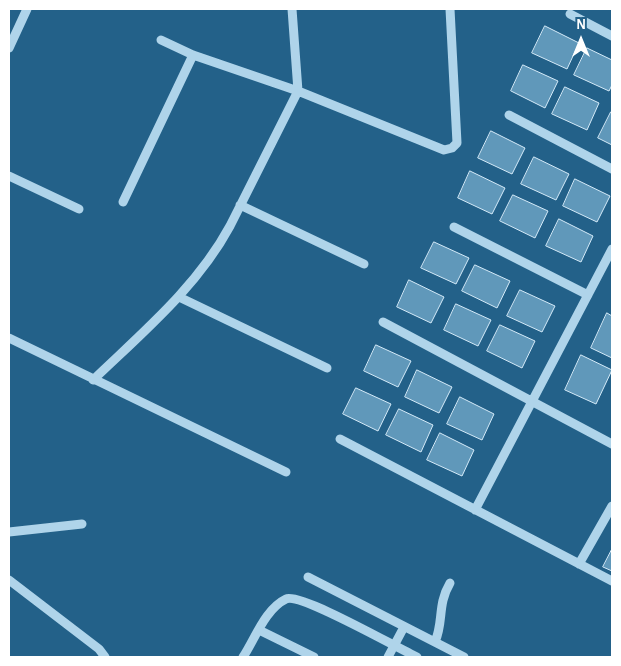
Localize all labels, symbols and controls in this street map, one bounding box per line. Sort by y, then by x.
north arrow [556,15,606,65]
text: N [576,18,586,32]

